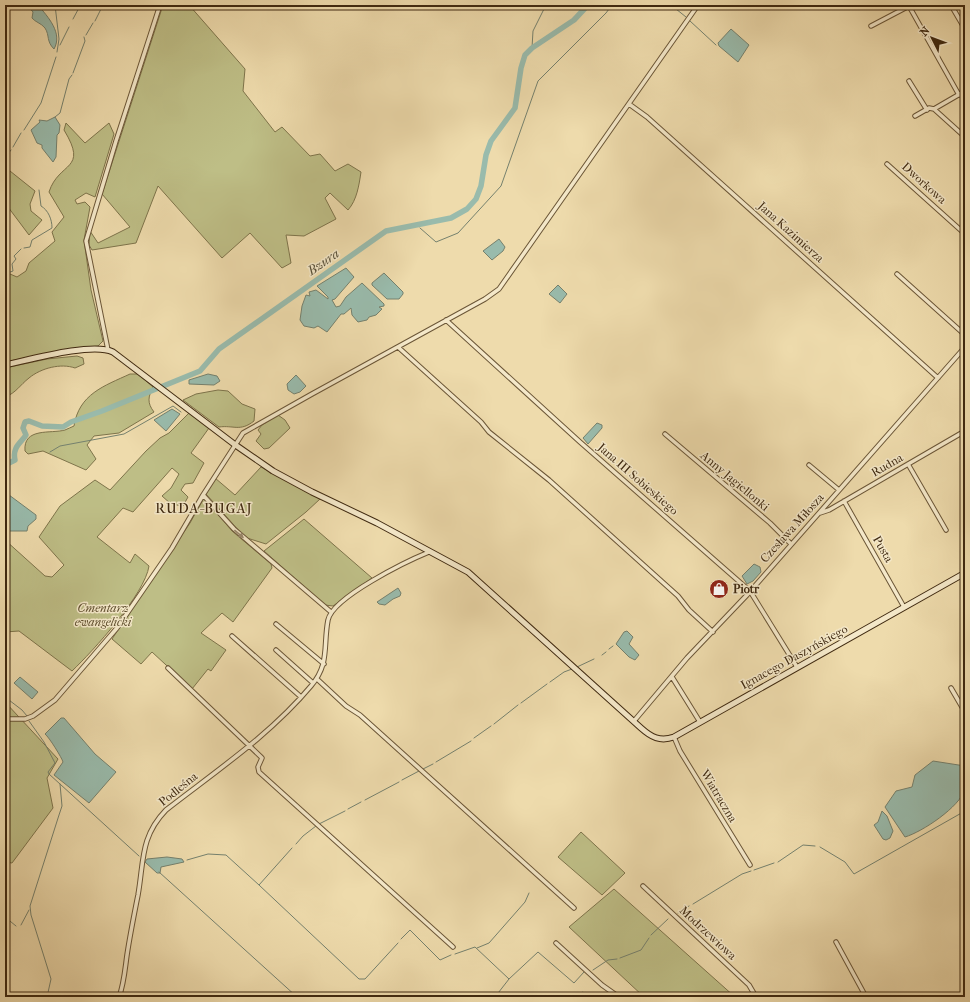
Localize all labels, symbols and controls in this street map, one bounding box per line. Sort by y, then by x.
north arrow [912,18,952,58]
text: N [917,24,933,39]
street label: Dworkowa [899,159,949,207]
street label: Jana Kazimierza [755,198,827,265]
water label: Bzura [303,246,342,279]
street label: Jana III Sobieskiego [594,440,681,518]
street label: Anny Jagiellonki [697,448,772,514]
street label: Rudna [869,450,906,480]
street label: Czesława Miłosza [757,490,827,566]
district label: RUDA-BUGAJ [155,500,253,517]
one-way arrow [234,529,244,538]
street label: Pusta [870,533,896,565]
shop icon: Piotr [708,578,730,600]
place label: Piotr [733,582,760,596]
park label: Cmentarz ewangelicki [75,601,133,629]
street label: Ignacego Daszyńskiego [738,622,850,692]
street label: Wiatraczna [697,766,740,825]
street label: Podleśna [156,769,201,809]
street label: Modrzewiowa [677,903,740,963]

